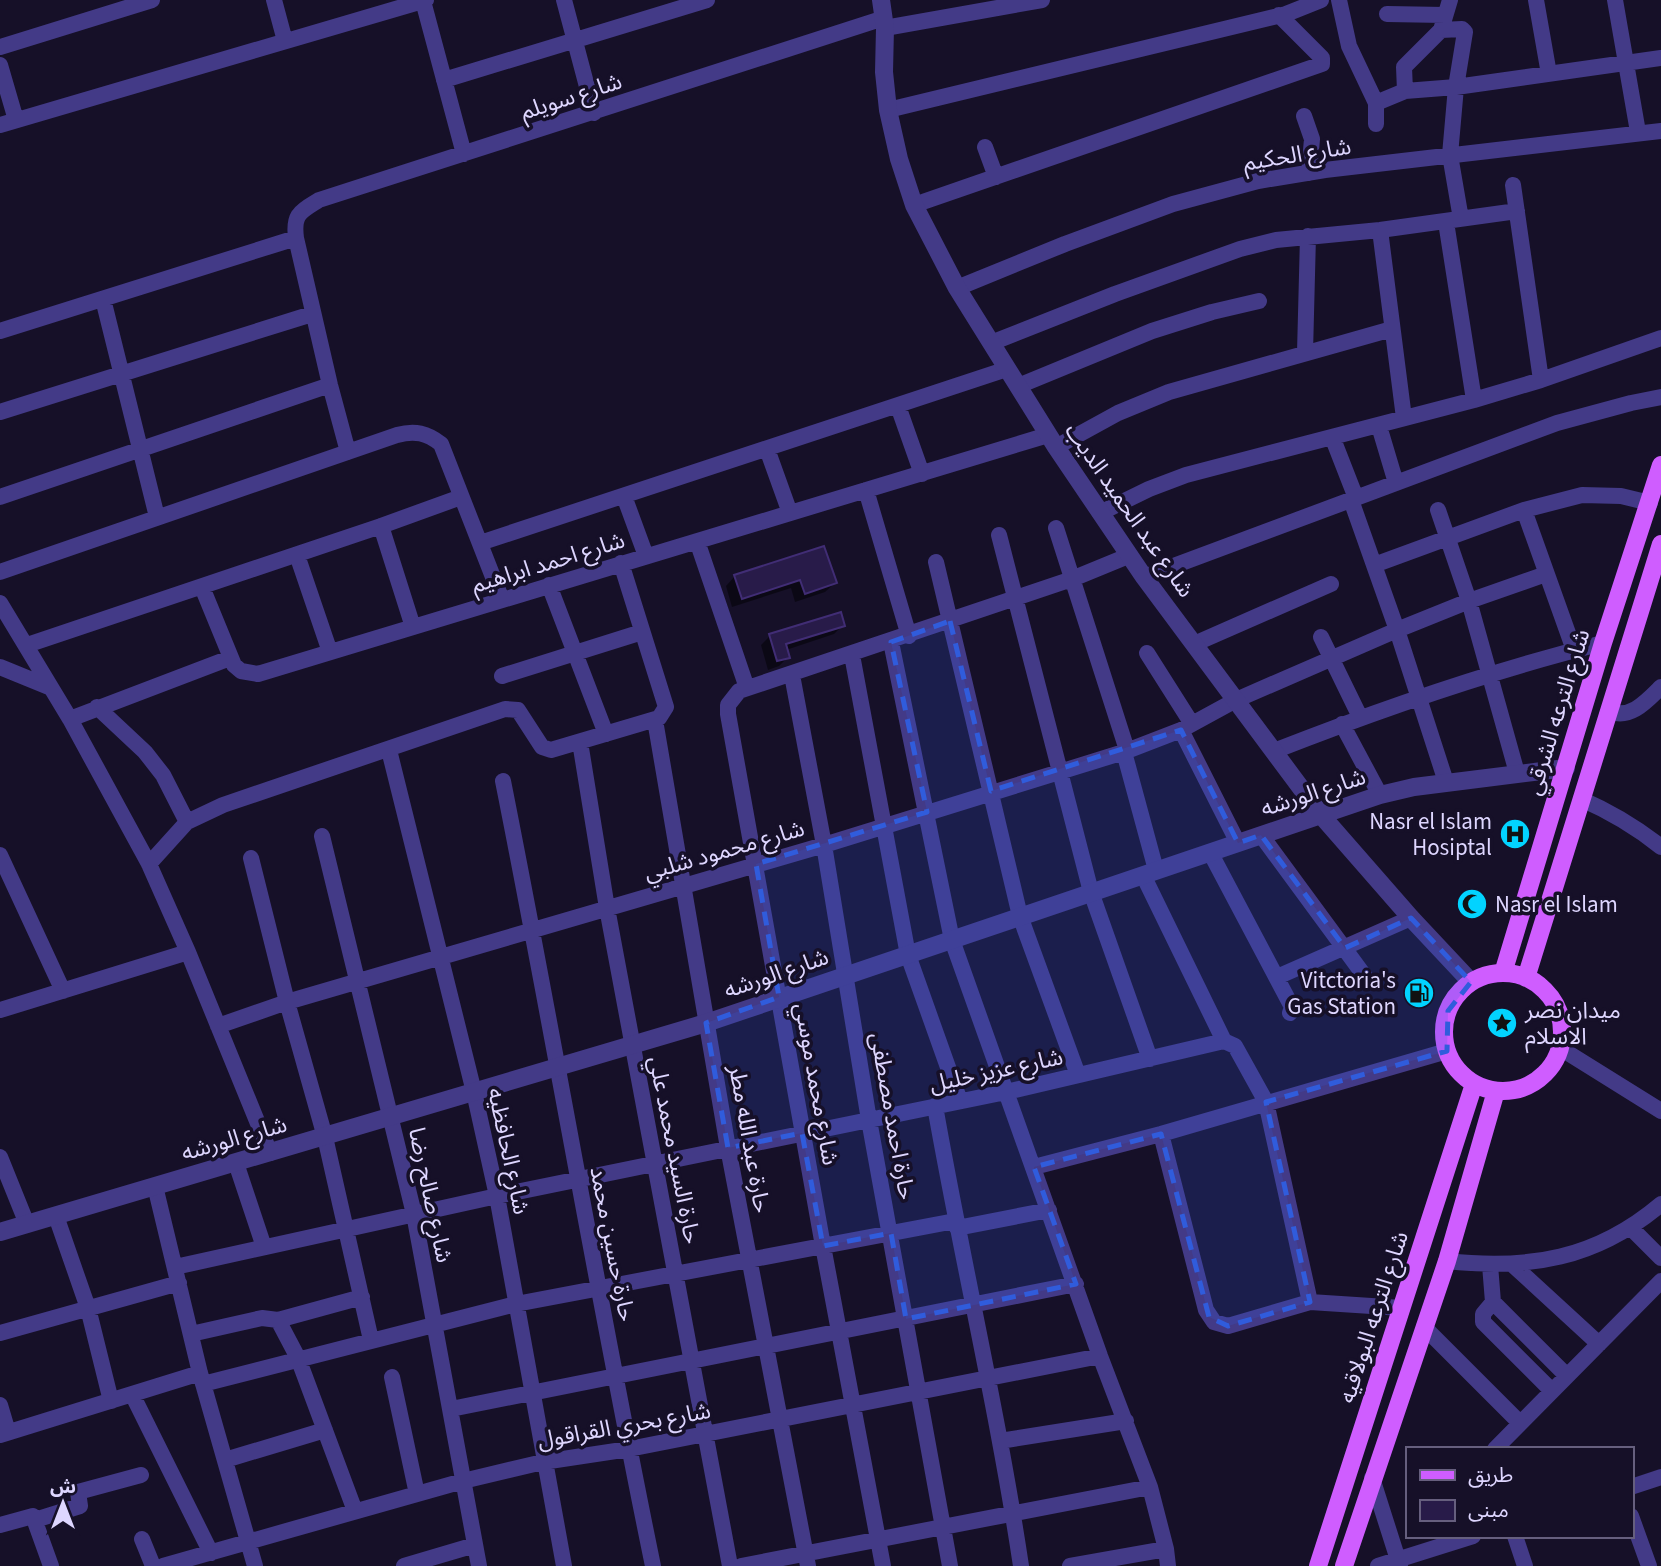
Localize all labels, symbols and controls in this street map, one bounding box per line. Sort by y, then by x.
street label: شارع سويلم [516,65,626,128]
street label: شارع الحكيم [1241,130,1353,179]
street label: شارع عبد الحميد الديب [1057,416,1202,604]
street label: شارع احمد ابراهيم [467,523,629,601]
street label: شارع الترعه الشرقي [1517,625,1599,799]
street label: شارع الورشه [1256,760,1370,825]
place label: Nasr el Islam Hosiptal [1369,805,1492,864]
street label: شارع محمود شلبي [640,812,808,889]
hospital icon: Nasr el Islam Hosiptal [1498,817,1532,851]
mosque icon: Nasr el Islam [1455,887,1489,921]
place label: Nasr el Islam [1495,888,1618,921]
street label: شارع الورشه [719,940,833,1007]
place label: Vitctoria's Gas Station [1287,964,1396,1023]
fuel station icon: Vitctoria's Gas Station [1402,976,1436,1010]
place label: ميدان نصر الاسلام [1524,994,1621,1054]
street label: شارع محمد موسي [786,1000,847,1168]
place icon: ميدان نصر الاسلام [1485,1006,1519,1040]
street label: حارة احمد مصطفى [862,1030,923,1202]
street label: شارع عزيز خليل [926,1040,1066,1101]
street label: حارة السيد محمد علي [640,1054,709,1247]
street label: حارة عبد الله مطر [720,1062,779,1216]
street label: شارع الحافظيه [479,1085,538,1217]
street label: شارع الورشه [177,1108,291,1169]
street label: شارع صالح رضا [400,1124,461,1266]
street label: حارة حسين محمد [581,1164,644,1324]
street label: شارع الترعه البولاقيه [1330,1227,1417,1407]
street label: شارع بحري القراقول [535,1394,713,1457]
legend [1406,1447,1633,1538]
text: طريق [1468,1460,1513,1490]
north arrow [28,1468,98,1538]
text: ش [50,1474,76,1501]
text: مبنى [1468,1495,1509,1525]

